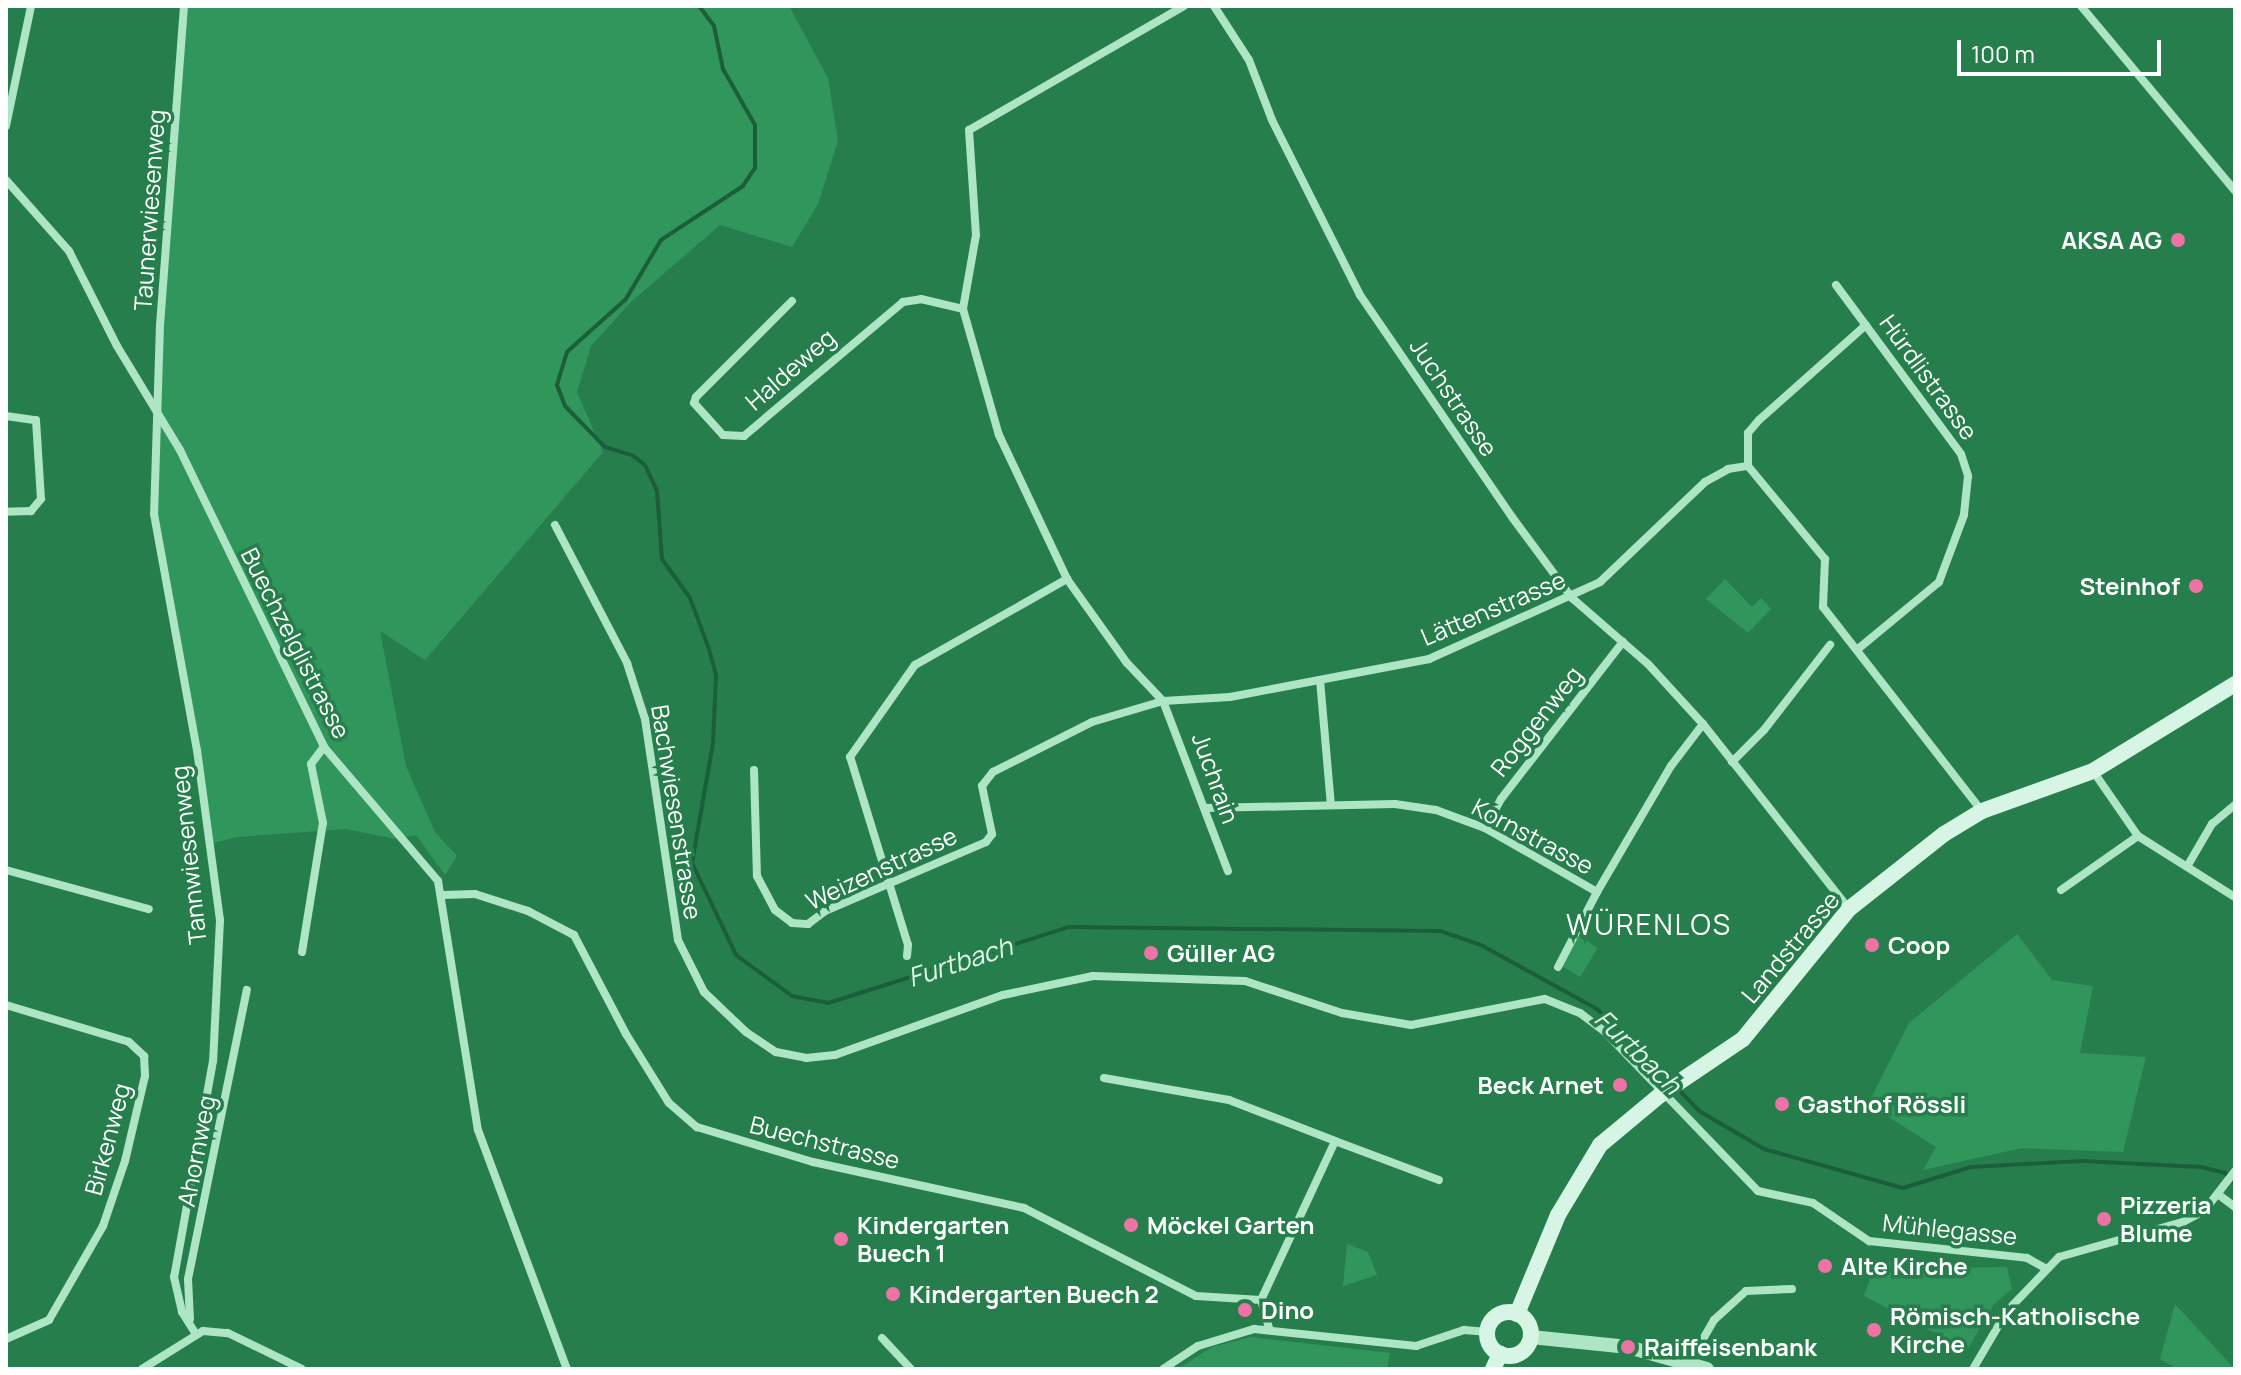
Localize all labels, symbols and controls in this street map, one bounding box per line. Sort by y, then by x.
scale bar [1961,24,2165,74]
text: 100 m [1971,37,2035,70]
street label: Taunerwiesenweg [128,108,170,312]
place label: AKSA AG [2061,226,2162,254]
marker: AKSA AG [2169,231,2187,249]
street label: Hürdlistrasse [1874,309,1984,445]
street label: Haldeweg [739,322,841,416]
street label: Juchstrasse [1404,333,1504,461]
street label: Buechzelglistrasse [235,543,357,743]
street label: Lättenstrasse [1416,565,1570,651]
place label: Steinhof [2079,572,2180,600]
marker: Steinhof [2187,577,2205,595]
street label: Roggenweg [1484,660,1588,782]
street label: Bachwiesenstrasse [646,703,708,921]
street label: Juchrain [1186,729,1246,827]
street label: Tannwiesenweg [164,764,212,946]
street label: Kornstrasse [1467,792,1599,880]
street label: Weizenstrasse [801,820,961,916]
street label: Landstrasse [1735,885,1845,1009]
district label: WÜRENLOS [1566,907,1732,941]
water label: Furtbach [904,930,1016,994]
place label: Coop [1888,931,1950,959]
marker: Coop [1863,936,1881,954]
place label: Güller AG [1167,939,1275,967]
marker: Güller AG [1142,944,1160,962]
water label: Furtbach [1588,1003,1688,1101]
place label: Beck Arnet [1478,1071,1604,1099]
marker: Beck Arnet [1611,1076,1629,1094]
street label: Birkenweg [78,1080,136,1198]
place label: Gasthof Rössli [1798,1090,1966,1118]
street label: Ahornweg [171,1093,221,1209]
marker: Gasthof Rössli [1773,1095,1791,1113]
street label: Buechstrasse [747,1109,903,1175]
place label: Pizzeria Blume [2120,1191,2211,1247]
street label: Mühlegasse [1881,1208,2019,1250]
marker: Pizzeria Blume [2095,1210,2113,1228]
place label: Kindergarten Buech 1 [857,1211,1009,1267]
place label: Möckel Garten [1147,1211,1315,1239]
marker: Möckel Garten [1122,1216,1140,1234]
marker: Kindergarten Buech 1 [832,1230,850,1248]
place label: Alte Kirche [1841,1252,1968,1280]
marker: Alte Kirche [1816,1257,1834,1275]
place label: Kindergarten Buech 2 [909,1280,1159,1308]
marker: Kindergarten Buech 2 [884,1285,902,1303]
place label: Dino [1261,1296,1314,1324]
marker: Dino [1236,1301,1254,1319]
place label: Römisch-Katholische Kirche [1890,1302,2140,1358]
marker: Römisch-Katholische Kirche [1865,1321,1883,1339]
place label: Raiffeisenbank [1644,1333,1817,1361]
marker: Raiffeisenbank [1619,1338,1637,1356]

